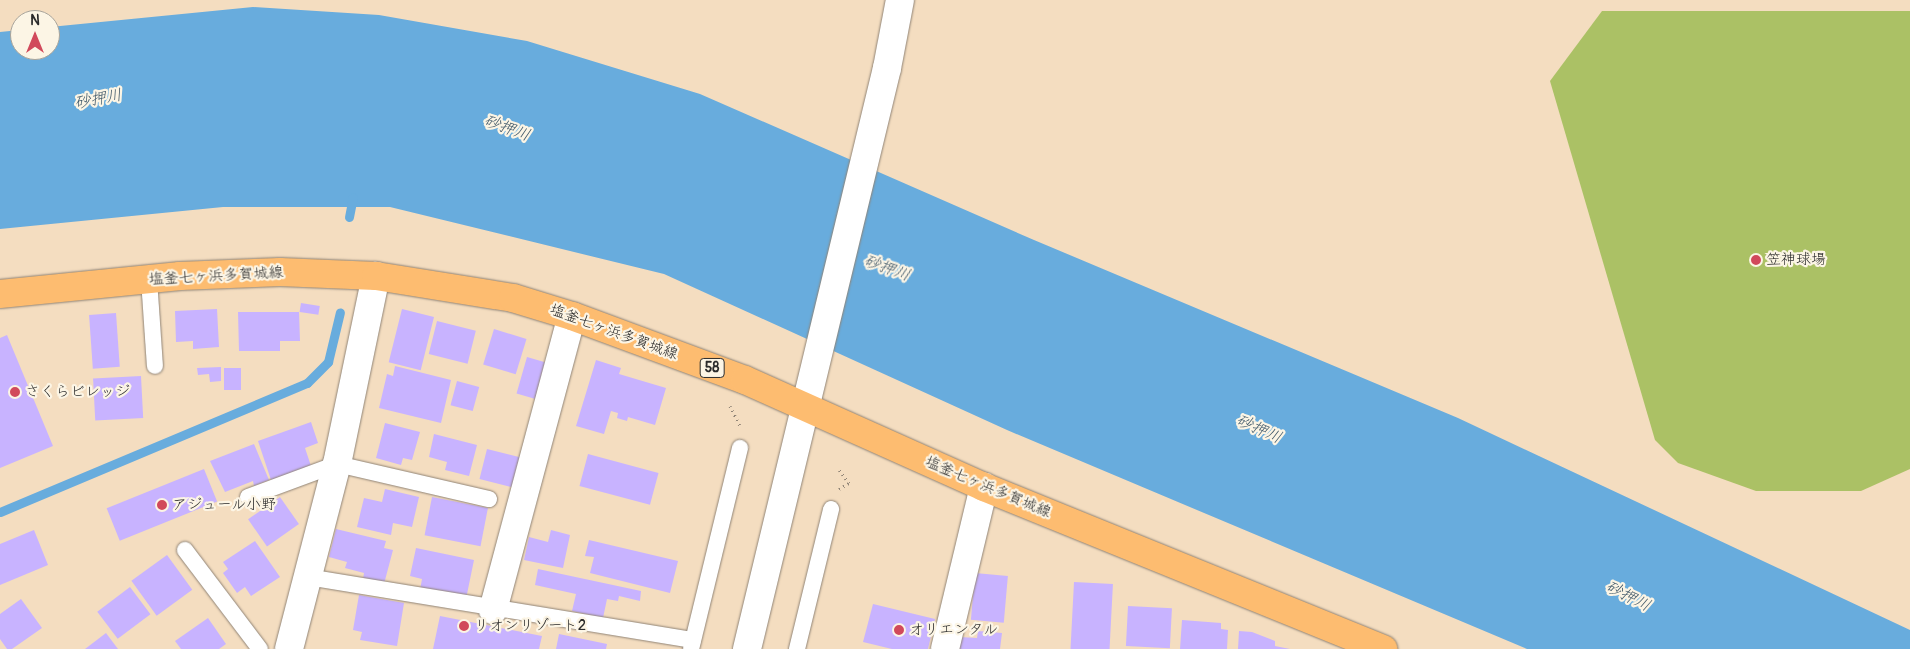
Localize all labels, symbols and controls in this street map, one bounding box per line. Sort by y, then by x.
north arrow [10,10,60,60]
text: N [30,12,40,29]
water label: 砂押川 [73,85,123,113]
water label: 砂押川 [481,111,533,145]
water label: 砂押川 [861,251,913,285]
place label: 笠神球場 [1766,251,1826,269]
marker: 笠神球場 [1750,254,1762,266]
street label: 塩釜七ヶ浜多賀城線 [148,263,284,289]
street label: 塩釜七ヶ浜多賀城線 [547,300,681,364]
road number: 58 [700,356,724,379]
place label: さくらビレッジ [25,383,130,401]
marker: さくらビレッジ [9,386,21,398]
water label: 砂押川 [1233,410,1285,448]
street label: 塩釜七ヶ浜多賀城線 [922,452,1054,522]
place label: アジュール小野 [172,496,277,514]
marker: アジュール小野 [156,499,168,511]
water label: 砂押川 [1602,577,1654,615]
place label: リオンリゾート2 [474,617,586,635]
marker: リオンリゾート2 [458,620,470,632]
place label: オリエンタル [909,621,999,639]
marker: オリエンタル [893,624,905,636]

